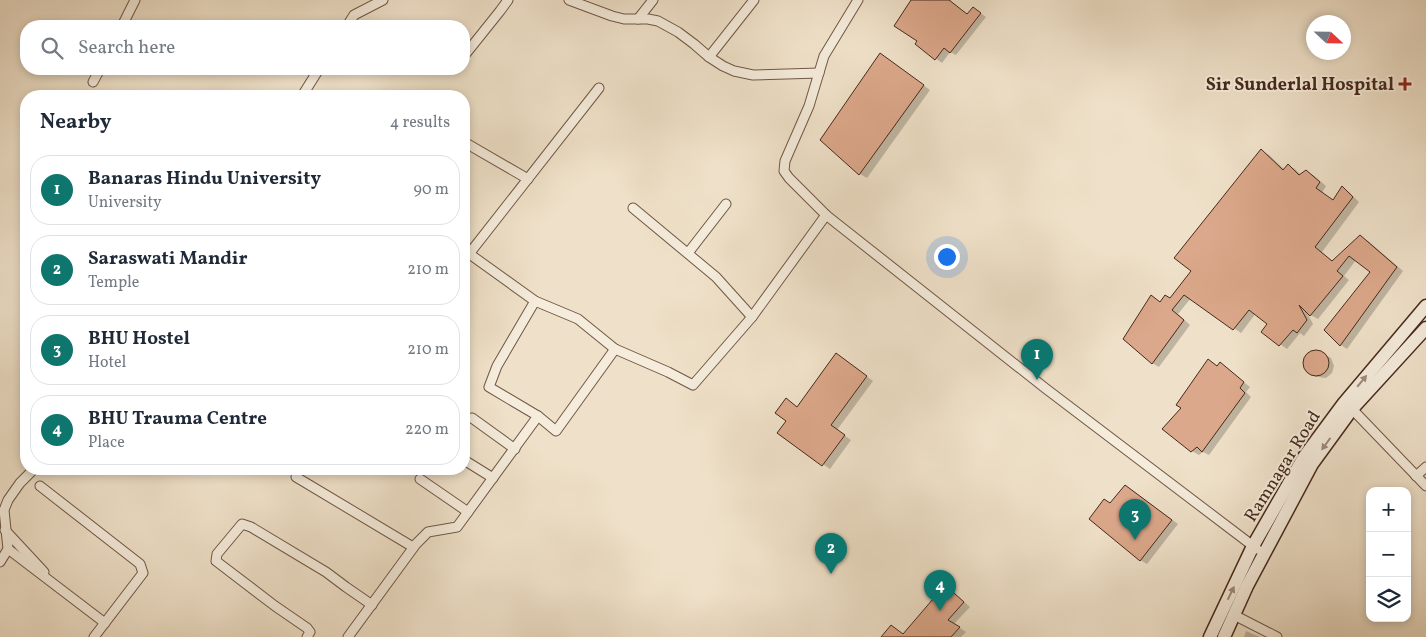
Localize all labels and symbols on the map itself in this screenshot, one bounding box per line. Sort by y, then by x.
north arrow [1306,15,1351,60]
place label: Sir Sunderlal Hospital [1206,73,1394,98]
marker: Sir Sunderlal Hospital [1398,77,1412,91]
your location [934,244,960,270]
pin: 1 [1021,339,1053,380]
one-way arrow [1356,376,1368,388]
street label: Ramnagar Road [1239,406,1327,527]
one-way arrow [1321,438,1331,451]
pin: 3 [1119,499,1151,540]
pin: 2 [815,533,847,574]
pin: 4 [924,570,956,611]
one-way arrow [1227,586,1235,600]

